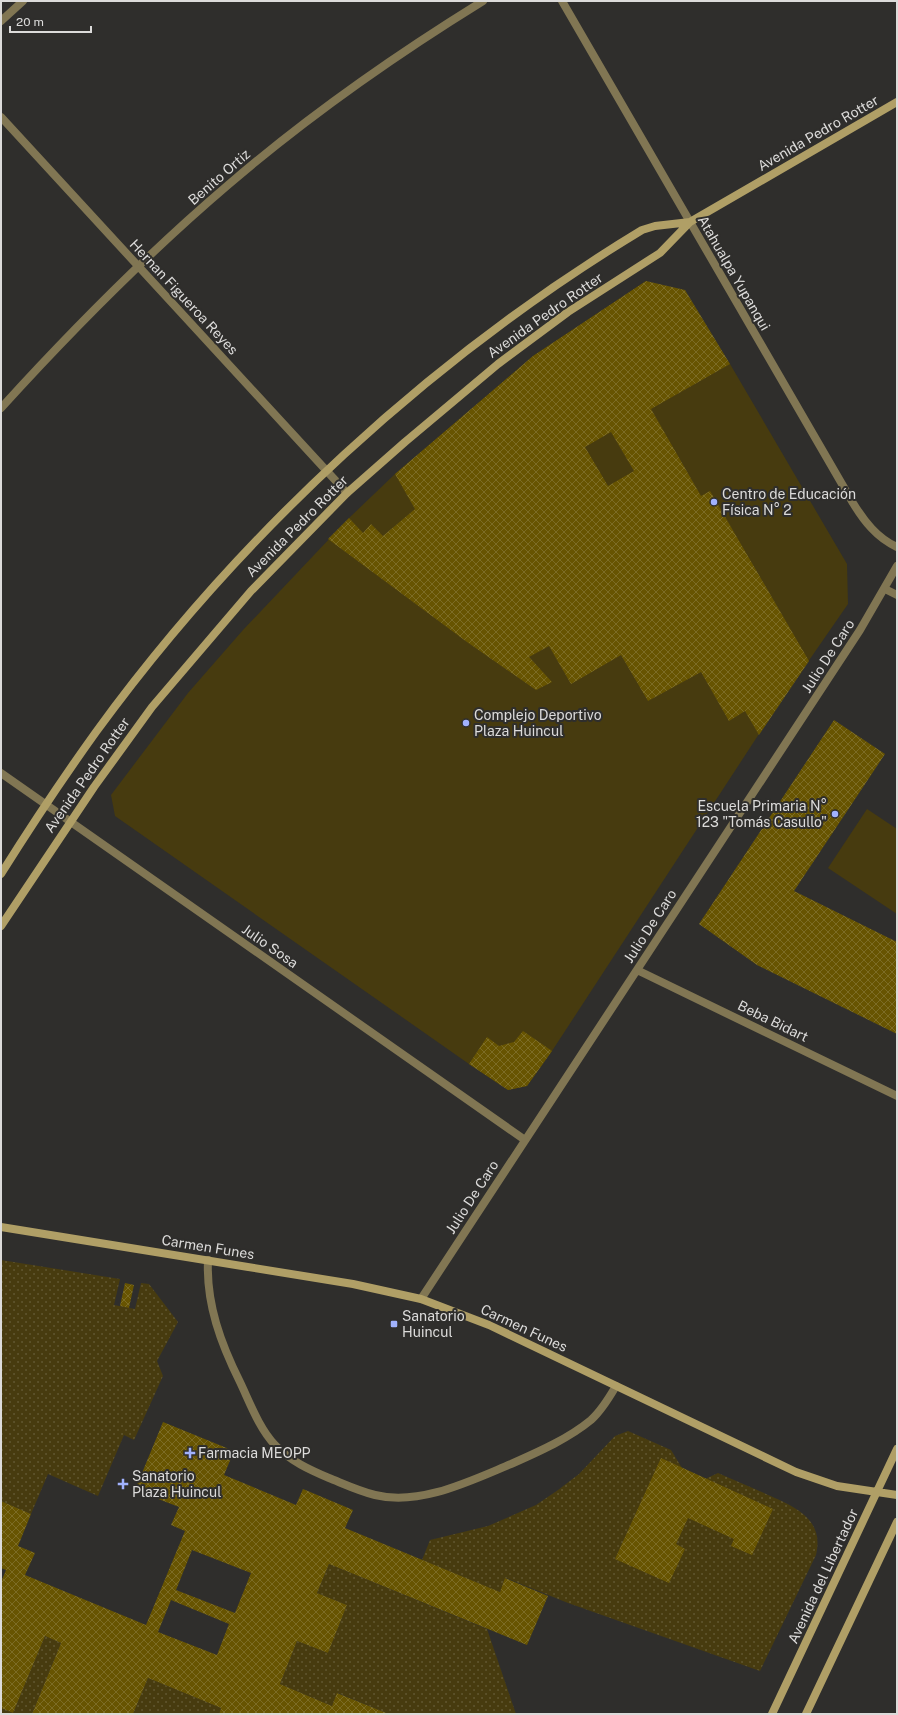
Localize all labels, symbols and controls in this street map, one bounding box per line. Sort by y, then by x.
scale bar [10,8,91,34]
text: 20 m [16,15,44,29]
street label: Avenida Pedro Rotter [755,92,881,174]
street label: Benito Ortiz [185,146,253,208]
street label: Atahualpa Yupanqui [695,213,773,333]
street label: Hernan Figueroa Reyes [127,236,241,358]
street label: Avenida Pedro Rotter [484,269,606,361]
street label: Avenida Pedro Rotter [243,472,351,580]
place label: Centro de Educación Física N° 2 [722,486,856,518]
marker: Centro de Educación Física N° 2 [709,497,719,507]
street label: Julio De Caro [798,616,858,696]
place label: Complejo Deportivo Plaza Huincul [474,707,602,739]
street label: Avenida Pedro Rotter [41,714,133,836]
marker: Complejo Deportivo Plaza Huincul [461,718,471,728]
place label: Escuela Primaria N° 123 "Tomás Casullo" [696,798,827,830]
marker: Escuela Primaria N° 123 "Tomás Casullo" [830,809,840,819]
street label: Julio De Caro [620,886,680,966]
street label: Julio Sosa [239,921,301,971]
street label: Beba Bidart [735,997,811,1045]
street label: Julio De Caro [442,1157,502,1237]
street label: Carmen Funes [160,1232,256,1262]
street label: Carmen Funes [478,1301,570,1355]
place label: Sanatorio Huincul [402,1308,465,1340]
marker: Sanatorio Huincul [389,1319,399,1329]
place label: Farmacia MEOPP [198,1445,311,1461]
marker: Farmacia MEOPP [185,1448,195,1458]
place label: Sanatorio Plaza Huincul [132,1468,221,1500]
marker: Sanatorio Plaza Huincul [117,1478,129,1490]
street label: Avenida del Libertador [785,1506,861,1646]

